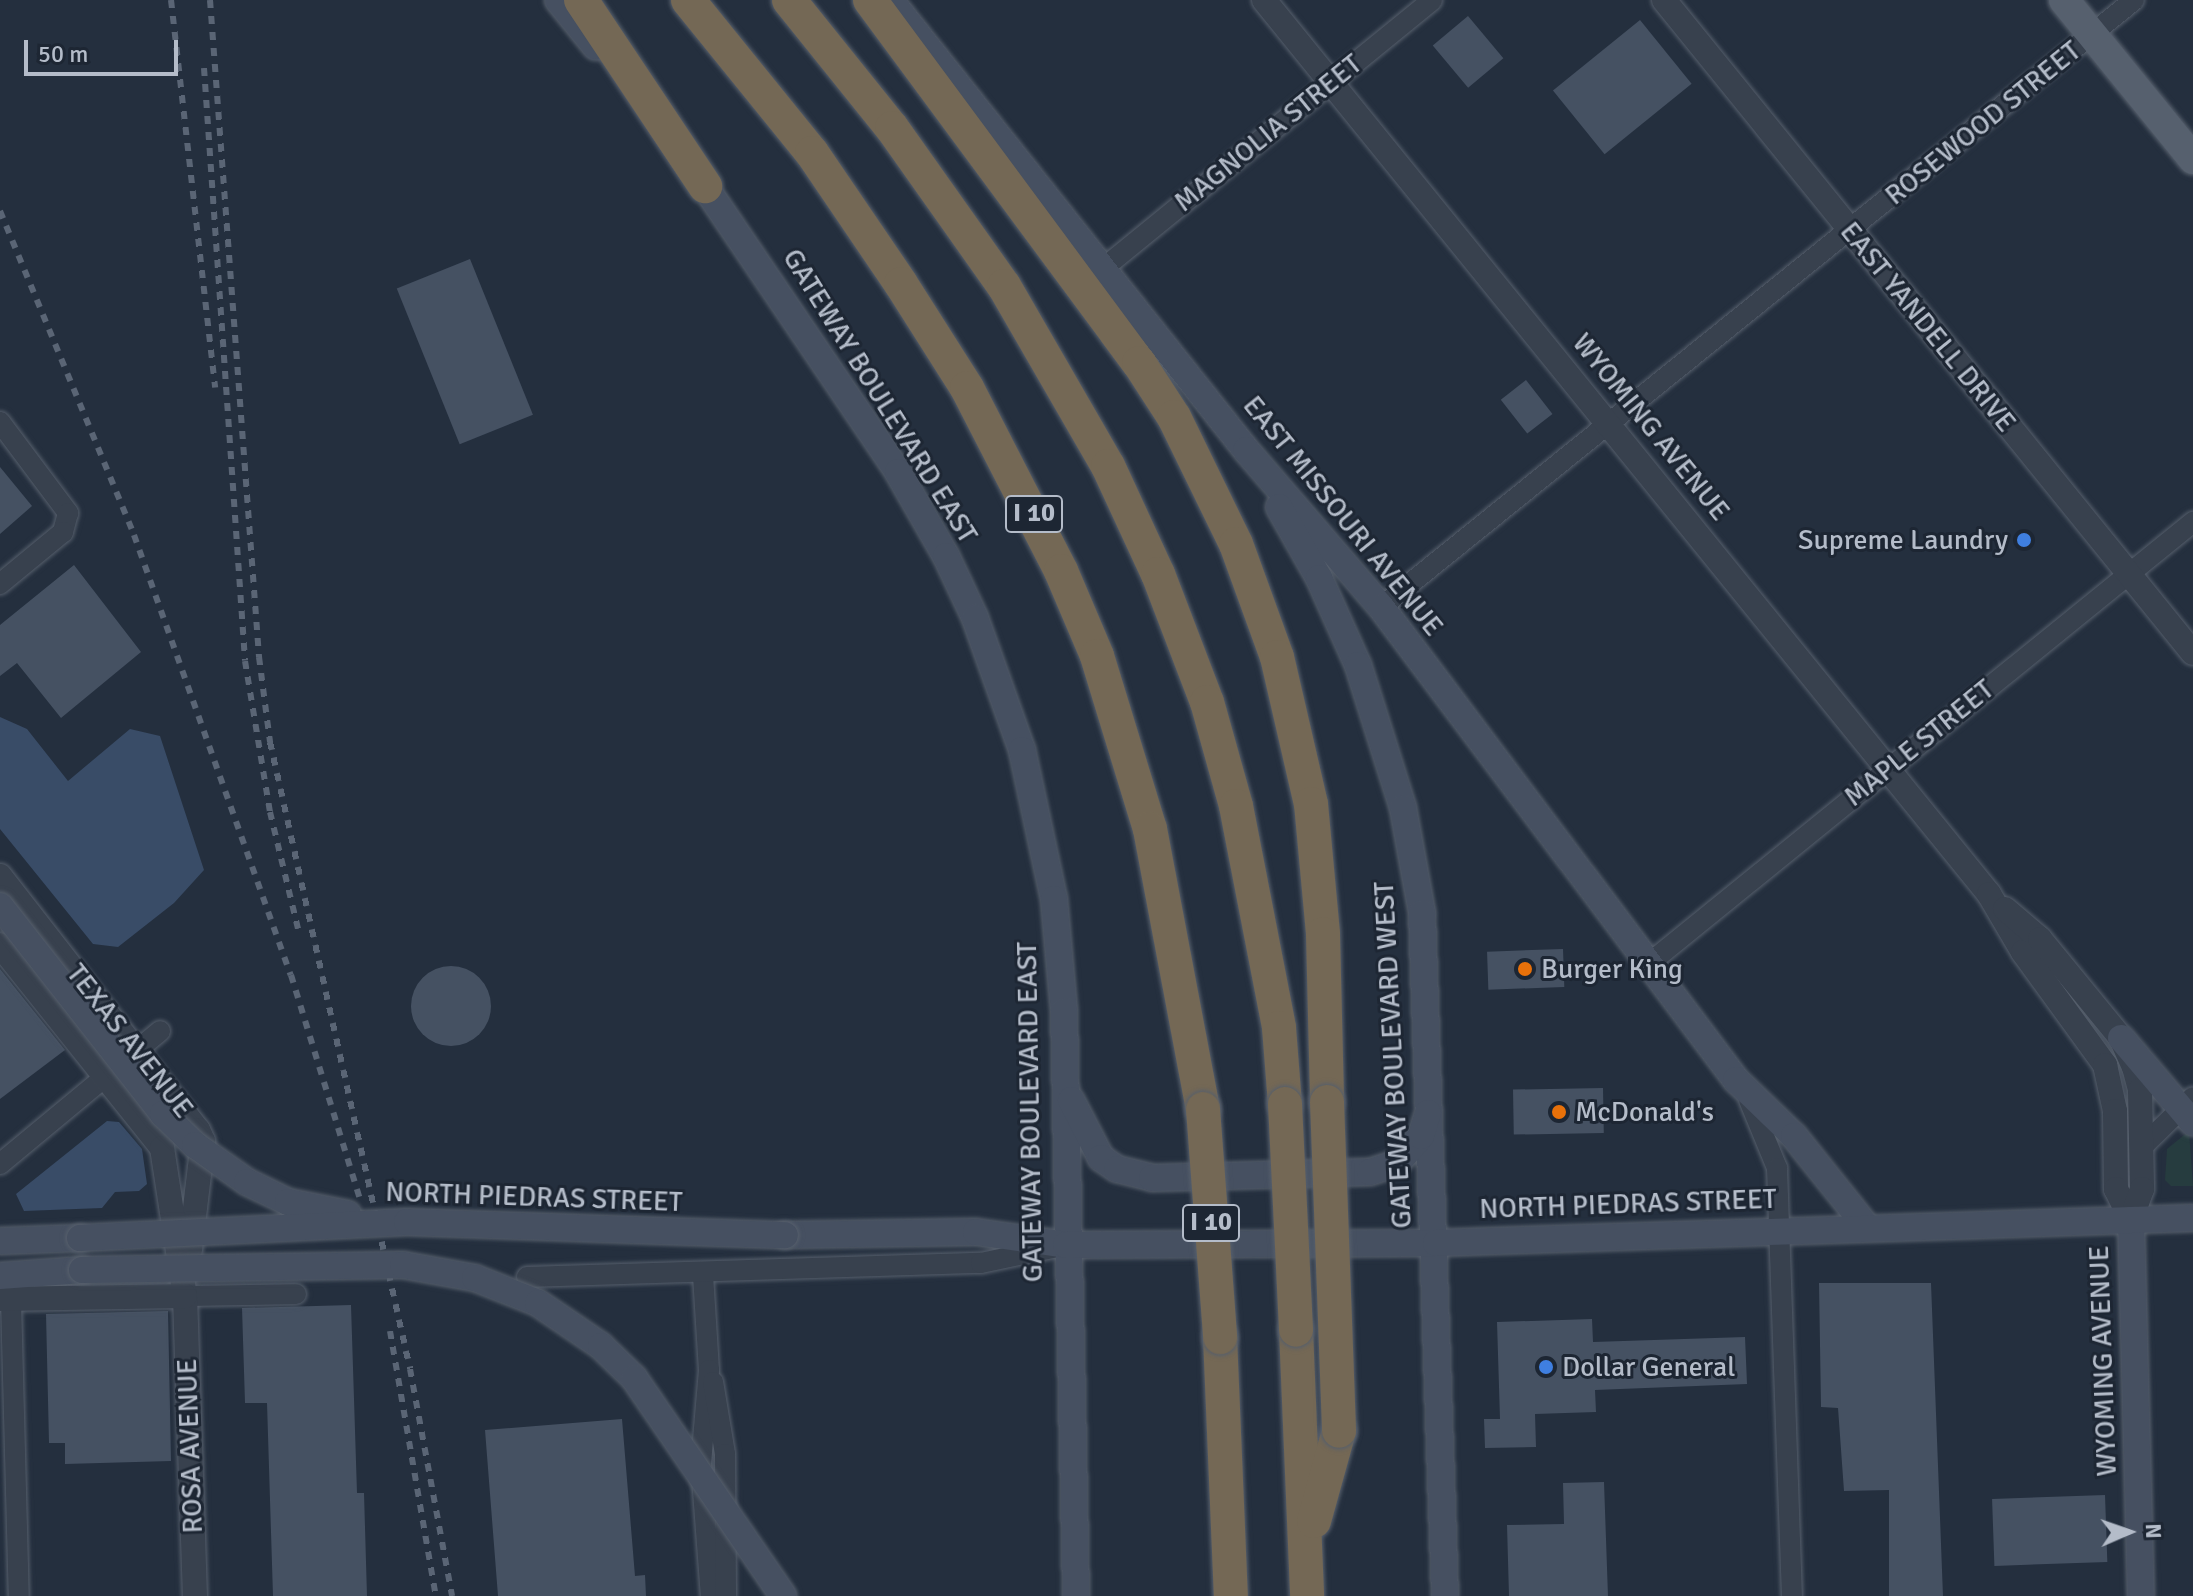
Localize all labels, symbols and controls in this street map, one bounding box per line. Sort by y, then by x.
scale bar [28,24,182,74]
street label: ROSEWOOD STREET [1878,34,2088,212]
text: 50 m [38,39,88,69]
street label: MAGNOLIA STREET [1167,47,1369,219]
street label: EAST YANDELL DRIVE [1833,215,2023,439]
street label: GATEWAY BOULEVARD EAST [776,243,984,549]
street label: WYOMING AVENUE [1565,327,1737,527]
street label: EAST MISSOURI AVENUE [1236,389,1450,643]
road number: I 10 [1004,492,1064,536]
place label: Supreme Laundry [1798,523,2008,557]
marker: Supreme Laundry [2015,531,2033,549]
street label: MAPLE STREET [1837,672,2001,814]
street label: GATEWAY BOULEVARD WEST [1367,881,1419,1229]
street label: GATEWAY BOULEVARD EAST [1010,941,1050,1283]
place label: Burger King [1541,952,1683,986]
street label: TEXAS AVENUE [59,957,201,1125]
marker: Burger King [1516,960,1534,978]
place label: McDonald's [1575,1095,1714,1129]
marker: McDonald's [1550,1103,1568,1121]
street label: NORTH PIEDRAS STREET [385,1175,683,1219]
street label: NORTH PIEDRAS STREET [1479,1182,1777,1226]
road number: I 10 [1181,1201,1241,1245]
street label: WYOMING AVENUE [2082,1245,2124,1477]
place label: Dollar General [1562,1350,1735,1384]
street label: ROSA AVENUE [170,1358,210,1534]
marker: Dollar General [1537,1358,1555,1376]
north arrow [2089,1492,2169,1572]
text: N [2140,1523,2167,1539]

